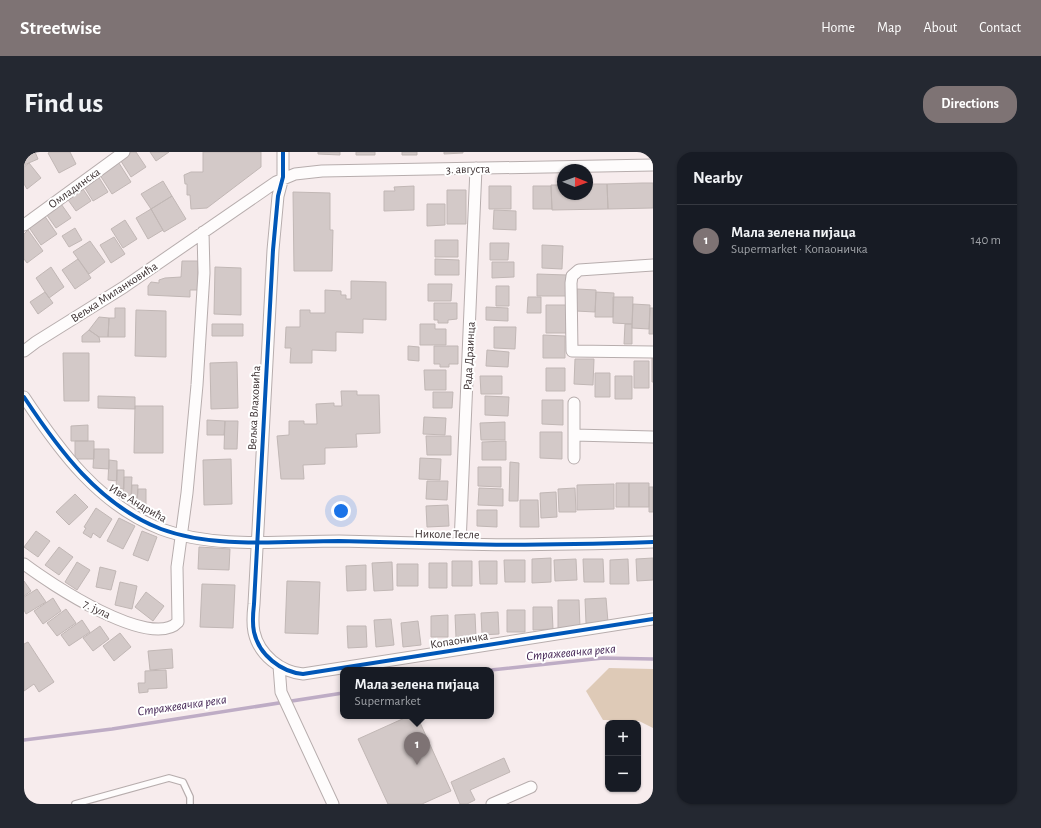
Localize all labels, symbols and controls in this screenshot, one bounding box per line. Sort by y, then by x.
text: Streetwise [20,19,101,38]
text: Home [821,21,855,35]
text: Map [877,21,901,35]
text: About [923,21,957,35]
text: Contact [979,21,1021,35]
button: Directions [923,86,1017,123]
text: Find us [24,90,103,118]
street label: 3. августа [446,163,491,176]
north arrow [557,164,593,200]
street label: Омладинска [46,165,102,211]
text: Nearby [693,169,743,186]
text: Мала зелена пијаца [731,225,856,240]
text: 1 [704,234,708,247]
text: 140 m [971,234,1001,247]
text: Supermarket · Копаоничка [731,243,868,256]
street label: Вељка Миланковића [69,259,160,324]
street label: Рада Драинца [461,321,477,391]
street label: Вељка Влаховића [246,365,262,451]
street label: Иве Андрића [107,482,170,525]
your location [331,501,351,521]
street label: Николе Тесле [414,527,480,541]
street label: 7. јула [81,597,113,622]
street label: Копаоничка [429,629,489,651]
water label: Стражевачка река [526,643,617,663]
popup [340,667,494,719]
text: Мала зелена пијаца [355,677,479,692]
water label: Стражевачка река [137,693,228,719]
text: Supermarket [355,695,421,708]
map controls [605,720,641,792]
button: + [605,720,641,756]
pin: 1 [404,732,430,765]
button: − [605,756,641,792]

